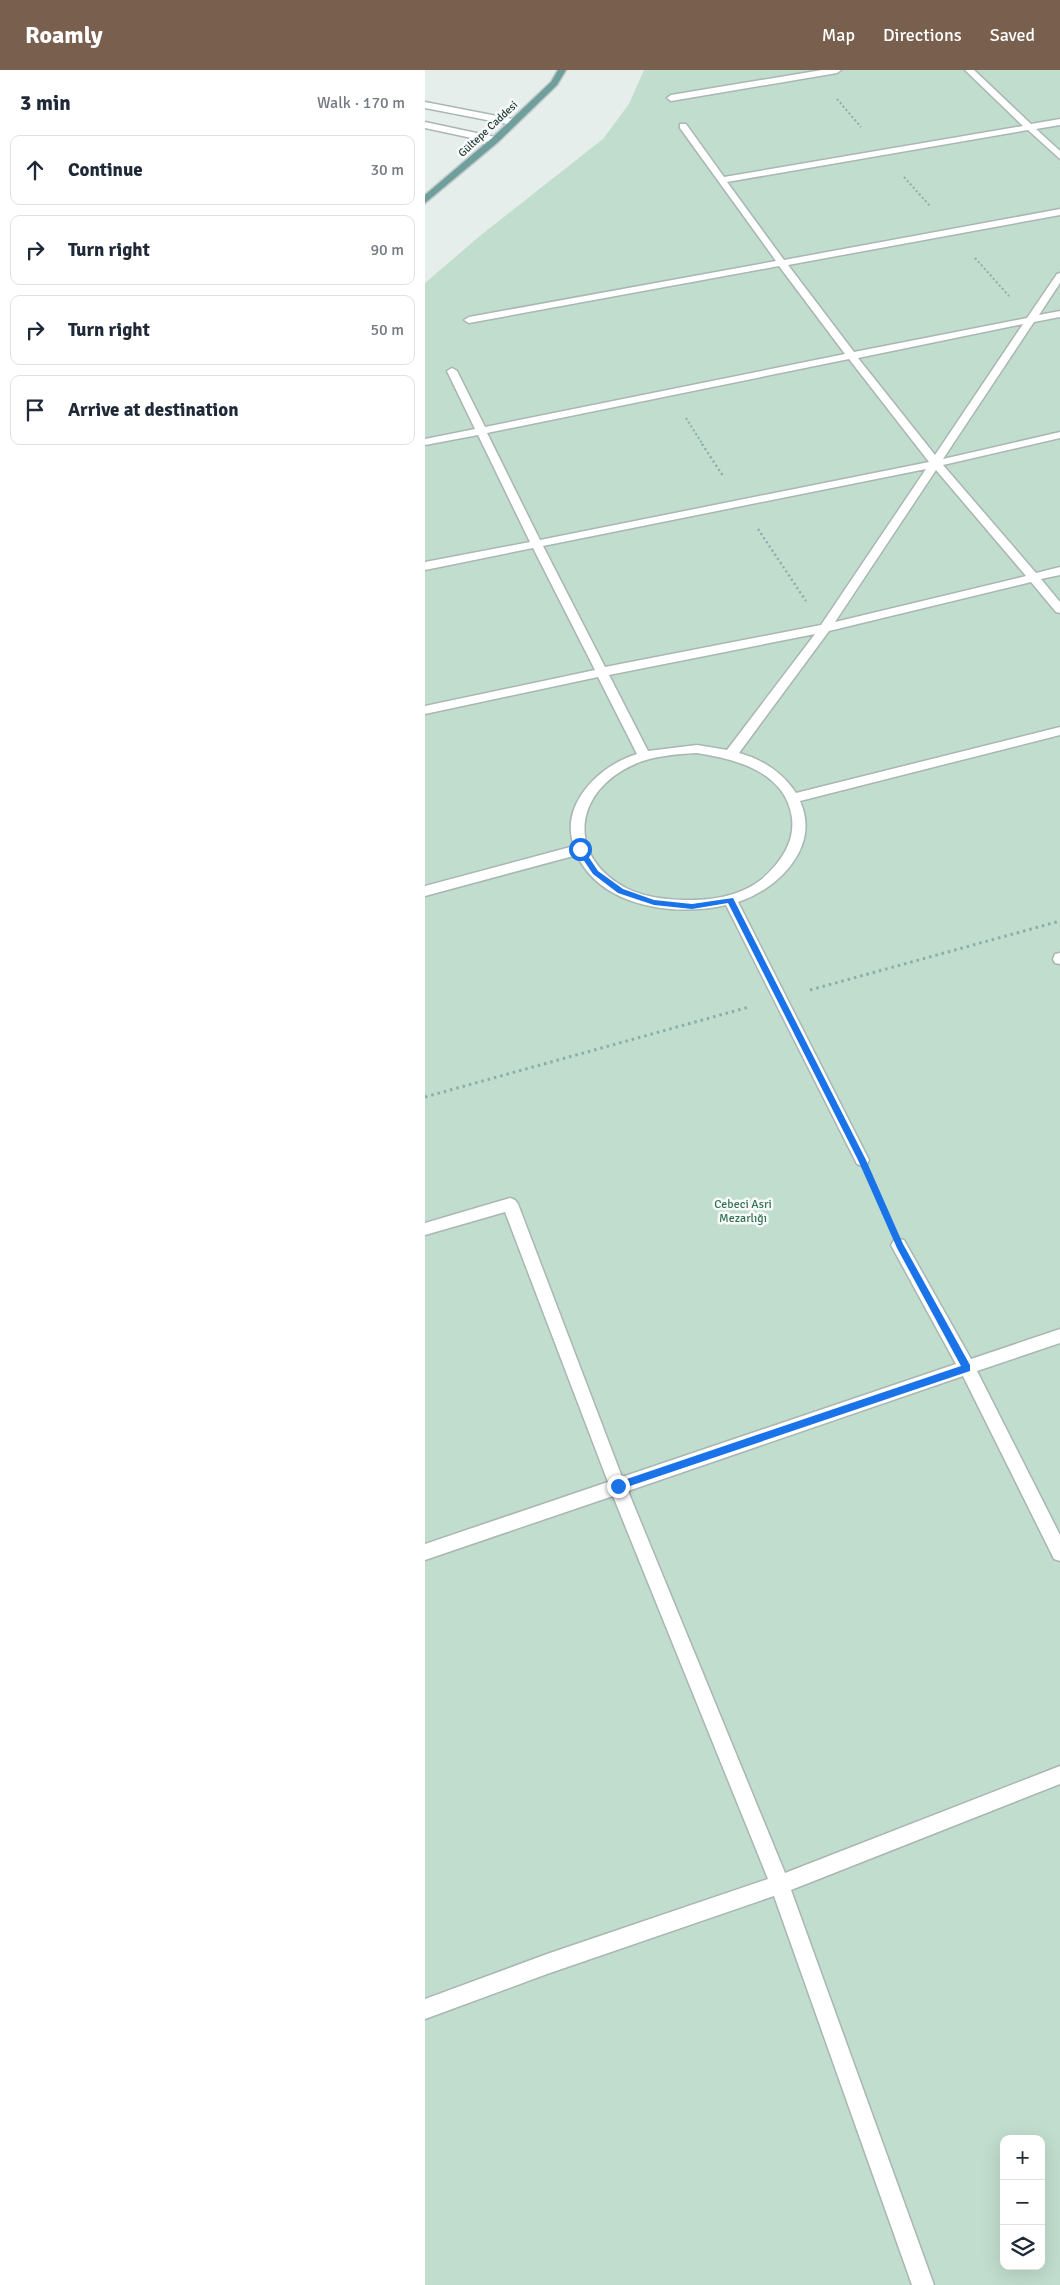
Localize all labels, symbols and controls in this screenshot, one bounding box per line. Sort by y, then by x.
text: Roamly [25,20,103,50]
text: Map [822,24,855,46]
text: Directions [883,24,962,46]
text: Saved [990,24,1035,46]
text: 3 min [20,90,71,116]
text: Walk · 170 m [317,93,405,113]
street label: Gültepe Caddesi [456,98,520,160]
icon: ahead [21,156,49,184]
text: Continue [68,158,143,182]
text: 30 m [370,160,404,180]
icon: right [21,236,49,264]
text: Turn right [68,238,150,262]
text: 90 m [370,240,404,260]
icon: right [21,316,49,344]
text: Turn right [68,318,150,342]
text: 50 m [370,320,404,340]
icon: arrive [21,396,49,424]
text: Arrive at destination [68,398,239,422]
route start [569,838,592,861]
park label: Cebeci Asri Mezarlığı [714,1197,772,1226]
route end [607,1475,630,1498]
map controls [1000,2135,1045,2270]
button: + [1000,2135,1045,2180]
button: − [1000,2180,1045,2225]
button: layers [1000,2225,1045,2270]

